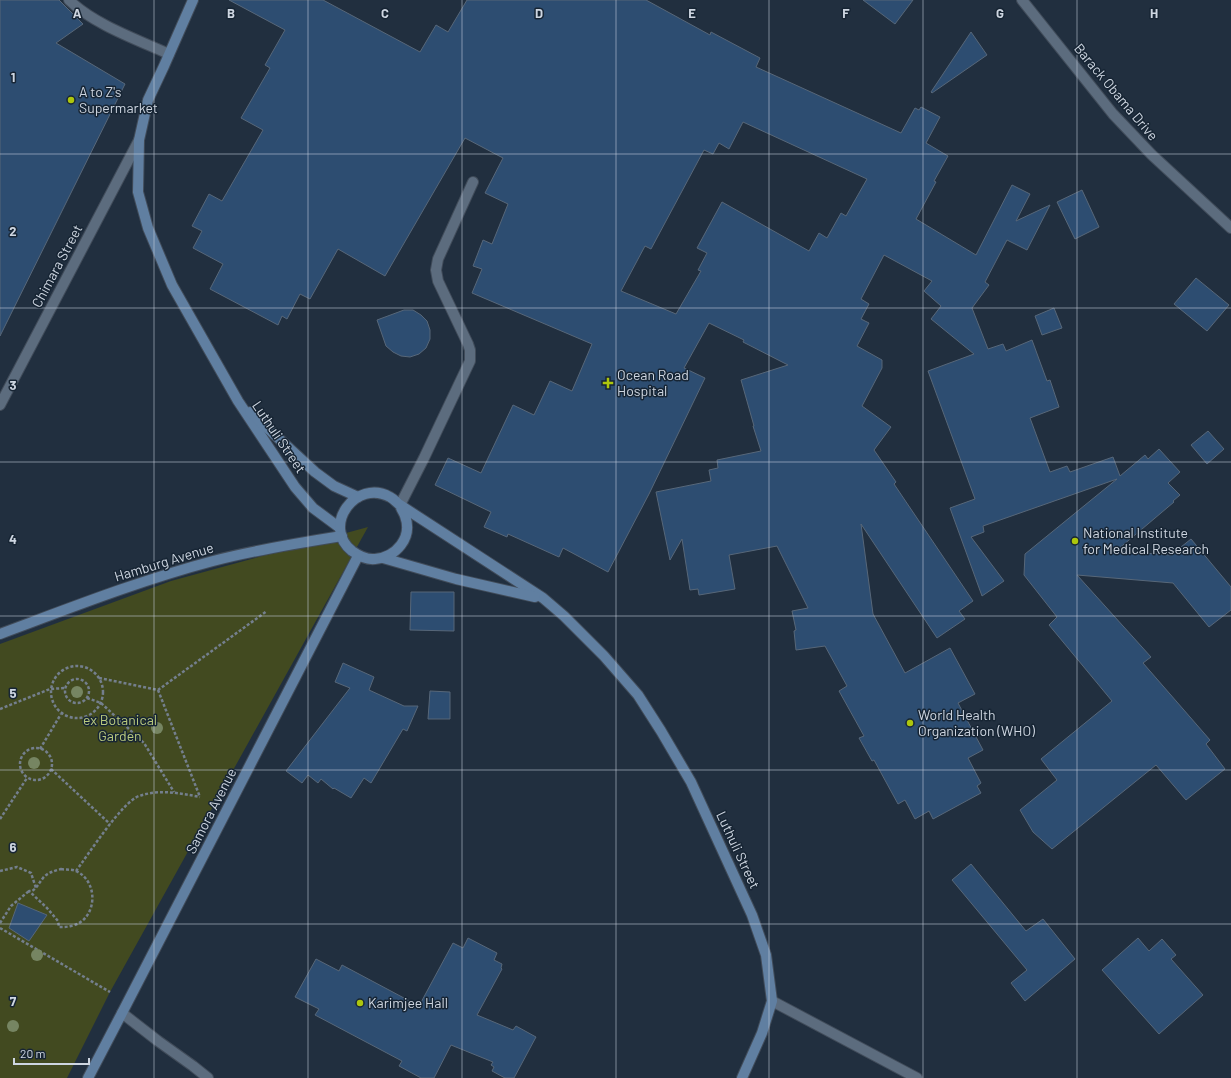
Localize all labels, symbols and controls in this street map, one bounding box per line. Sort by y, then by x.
text: A [73,5,82,21]
text: B [227,5,235,21]
text: C [381,5,389,21]
text: D [535,5,543,21]
text: E [688,5,696,21]
text: F [842,5,850,21]
text: G [996,5,1004,21]
text: H [1150,5,1158,21]
street label: Barack Obama Drive [1071,40,1162,144]
text: 1 [11,69,15,85]
place label: A to Z's Supermarket [79,83,158,116]
marker: A to Z's Supermarket [66,95,76,105]
street label: Chimara Street [28,221,86,310]
text: 2 [9,223,17,239]
place label: Ocean Road Hospital [617,366,689,399]
text: 3 [9,377,17,393]
marker: Ocean Road Hospital [602,377,614,389]
street label: Luthuli Street [249,397,310,476]
place label: National Institute for Medical Research [1083,524,1209,557]
text: 4 [9,531,17,547]
marker: National Institute for Medical Research [1070,536,1080,546]
street label: Hamburg Avenue [112,538,215,585]
text: 5 [9,685,17,701]
place label: World Health Organization (WHO) [918,706,1035,739]
park label: ex Botanical Garden [83,711,157,744]
marker: World Health Organization (WHO) [905,718,915,728]
street label: Samora Avenue [182,765,239,856]
street label: Luthuli Street [713,808,764,891]
text: 6 [10,839,17,855]
text: 7 [10,993,17,1009]
place label: Karimjee Hall [368,994,448,1011]
marker: Karimjee Hall [355,998,365,1008]
scale bar [14,1040,89,1066]
text: 20 m [20,1046,46,1060]

